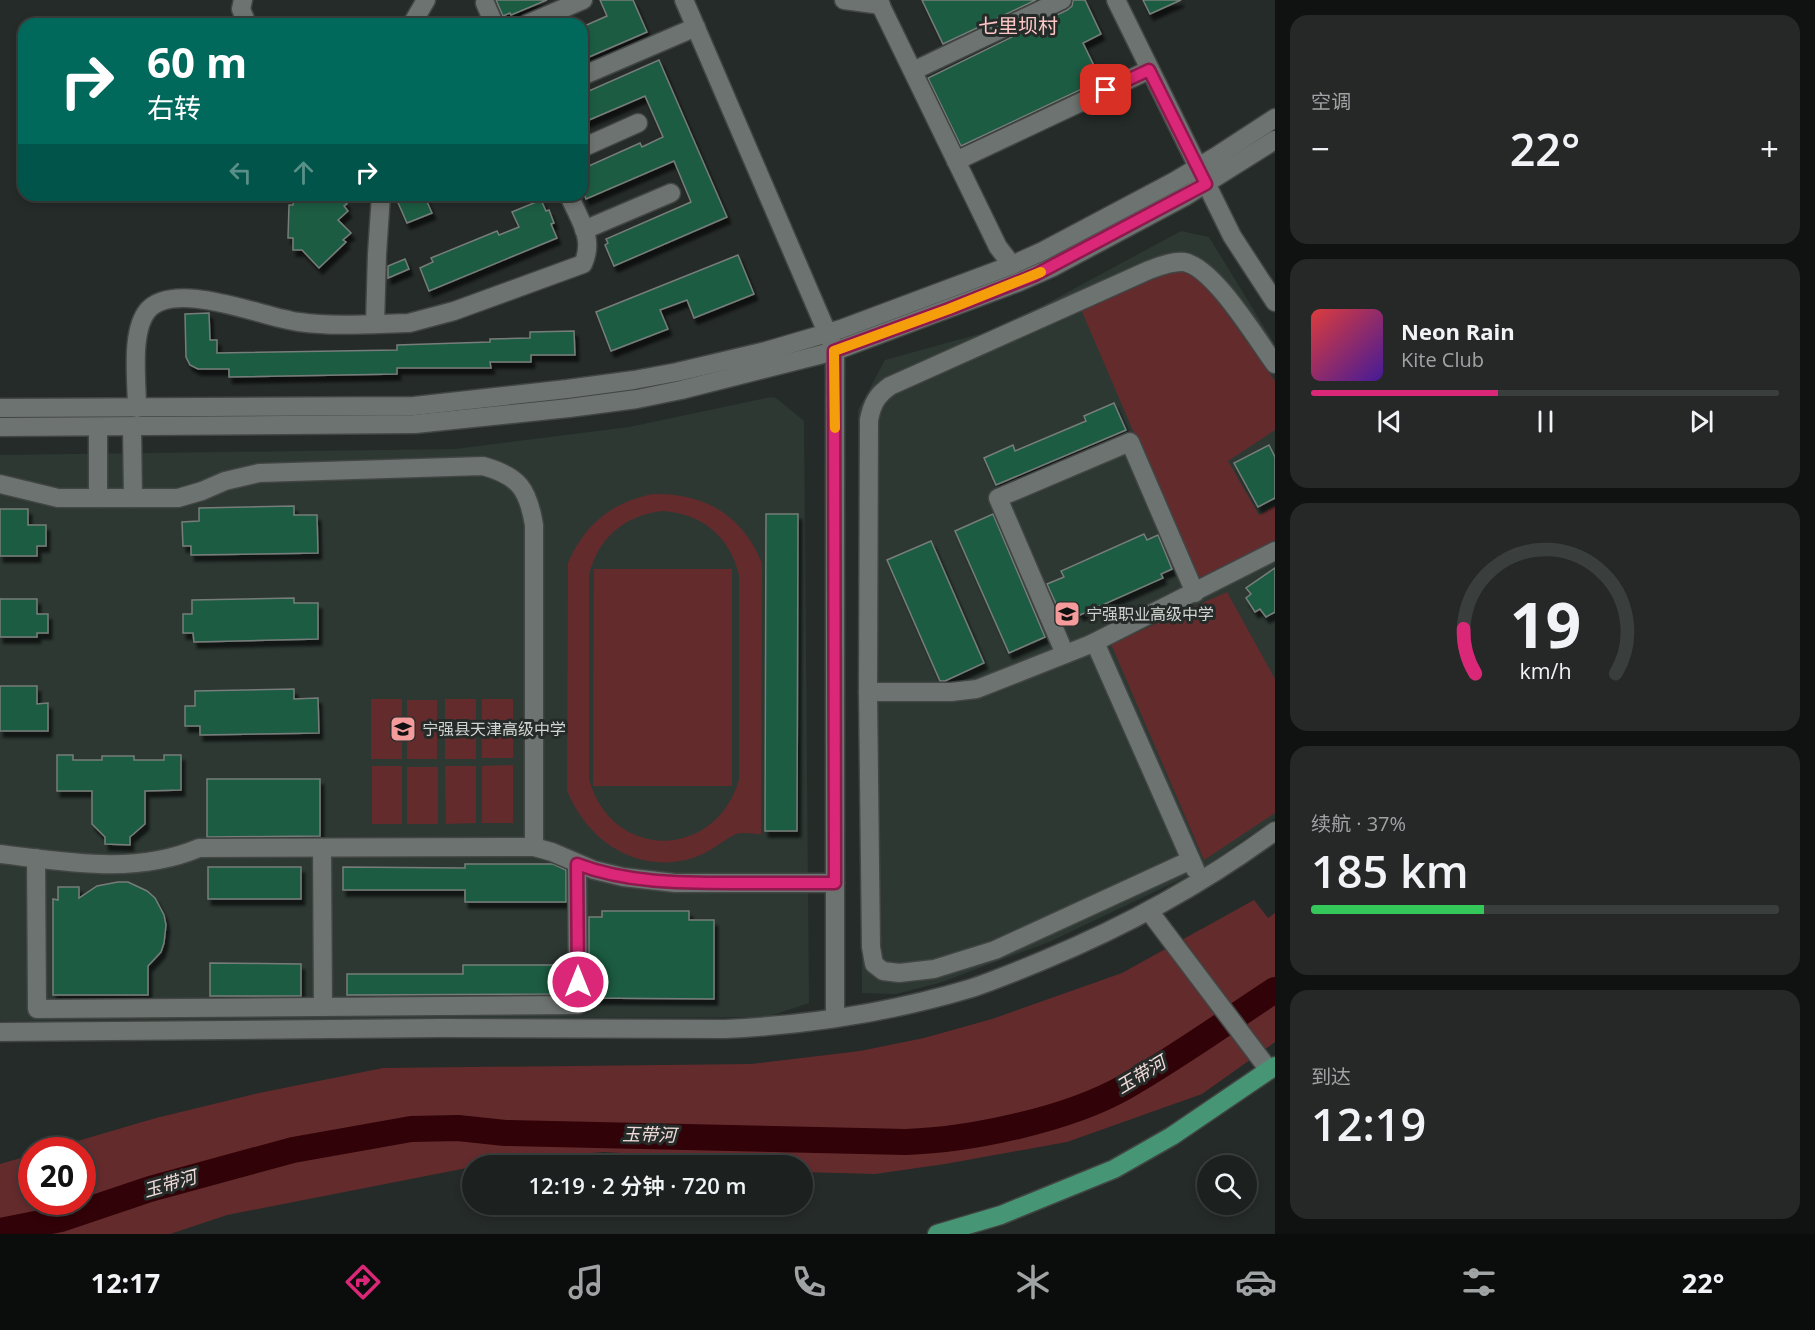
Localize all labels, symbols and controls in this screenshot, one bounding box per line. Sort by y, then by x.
district label: 七里坝村 [978,12,1058,39]
text: 60 m [147,33,247,90]
icon: right [48,42,126,120]
pin [1080,64,1131,115]
icon: arrive [1089,73,1122,106]
text: 空调 [1311,88,1351,115]
text: 右转 [147,89,201,126]
text: 22° [1510,118,1580,179]
text: − [1311,126,1330,171]
text: + [1760,126,1779,171]
icon: left [224,156,257,189]
icon: ahead [287,156,320,189]
icon: right [350,156,383,189]
text: Neon Rain [1401,316,1515,346]
text: Kite Club [1401,346,1484,373]
icon: previous [1373,405,1406,438]
icon: pause [1529,405,1562,438]
icon: next [1685,405,1718,438]
text: 19 [1509,581,1581,666]
school or university icon: 宁强职业高级中学 [1052,599,1082,629]
place label: 宁强职业高级中学 [1086,603,1214,625]
text: km/h [1519,656,1571,685]
school or university icon: 宁强县天津高级中学 [388,714,418,744]
place label: 宁强县天津高级中学 [422,718,566,740]
text: 续航 · 37% [1311,810,1406,837]
text: 185 km [1311,840,1469,901]
position arrow [546,950,610,1014]
water label: 玉带河 [1111,1048,1172,1098]
text: 到达 [1311,1063,1351,1090]
text: 12:19 [1311,1093,1426,1154]
water label: 玉带河 [622,1122,679,1147]
speed limit sign: 20 [18,1137,96,1215]
map controls [1197,1155,1257,1215]
button: search [1197,1155,1257,1215]
water label: 玉带河 [140,1163,202,1202]
text: 12:19 · 2 分钟 · 720 m [529,1170,747,1200]
icon: directions [342,1261,384,1303]
icon: music [565,1261,607,1303]
icon: phone [788,1261,830,1303]
icon: climate [1012,1261,1054,1303]
icon: car [1235,1261,1277,1303]
icon: filters [1458,1261,1500,1303]
text: 12:17 [91,1264,160,1301]
text: 22° [1682,1264,1724,1301]

